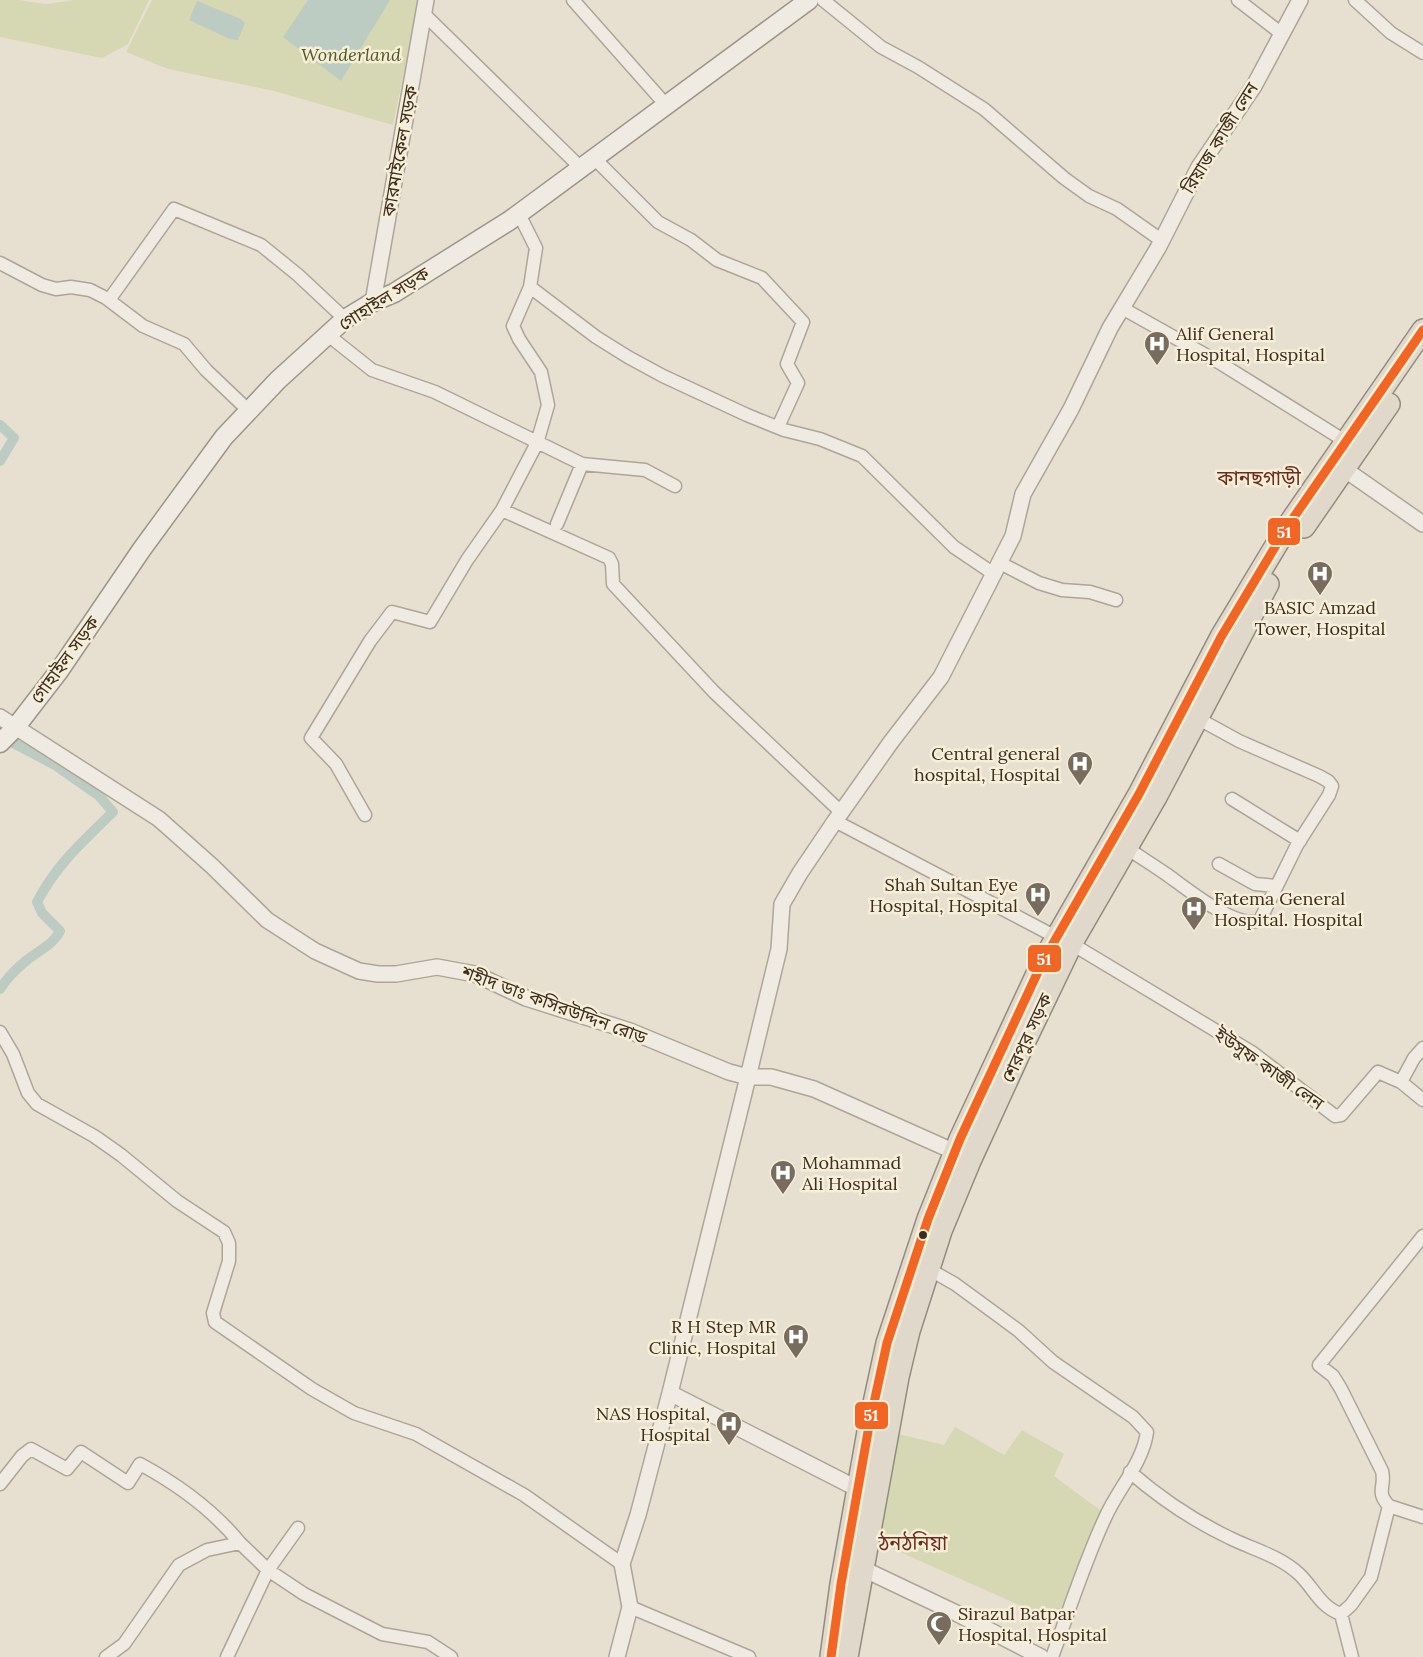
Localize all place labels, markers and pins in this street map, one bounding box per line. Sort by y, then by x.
place label: Alif General Hospital, Hospital [1175,322,1325,366]
hospital icon: Alif General Hospital, Hospital [1142,329,1172,367]
hospital icon: BASIC Amzad Tower, Hospital [1305,559,1335,597]
place label: BASIC Amzad Tower, Hospital [1254,596,1386,640]
place label: Central general hospital, Hospital [914,742,1060,786]
hospital icon: Central general hospital, Hospital [1065,749,1095,787]
place label: Shah Sultan Eye Hospital, Hospital [869,873,1018,917]
hospital icon: Shah Sultan Eye Hospital, Hospital [1023,880,1053,918]
place label: Fatema General Hospital. Hospital [1214,887,1363,931]
hospital icon: Fatema General Hospital. Hospital [1179,894,1209,932]
place label: Mohammad Ali Hospital [801,1151,901,1195]
hospital icon: Mohammad Ali Hospital [768,1158,798,1196]
unlabelled marker [917,1229,929,1241]
place label: R H Step MR Clinic, Hospital [649,1315,777,1359]
hospital icon: R H Step MR Clinic, Hospital [781,1322,811,1360]
place label: NAS Hospital, Hospital [596,1402,710,1446]
hospital icon: NAS Hospital, Hospital [714,1409,744,1447]
place label: Sirazul Batpar Hospital, Hospital [958,1602,1107,1646]
mosque icon: Sirazul Batpar Hospital, Hospital [924,1609,954,1647]

